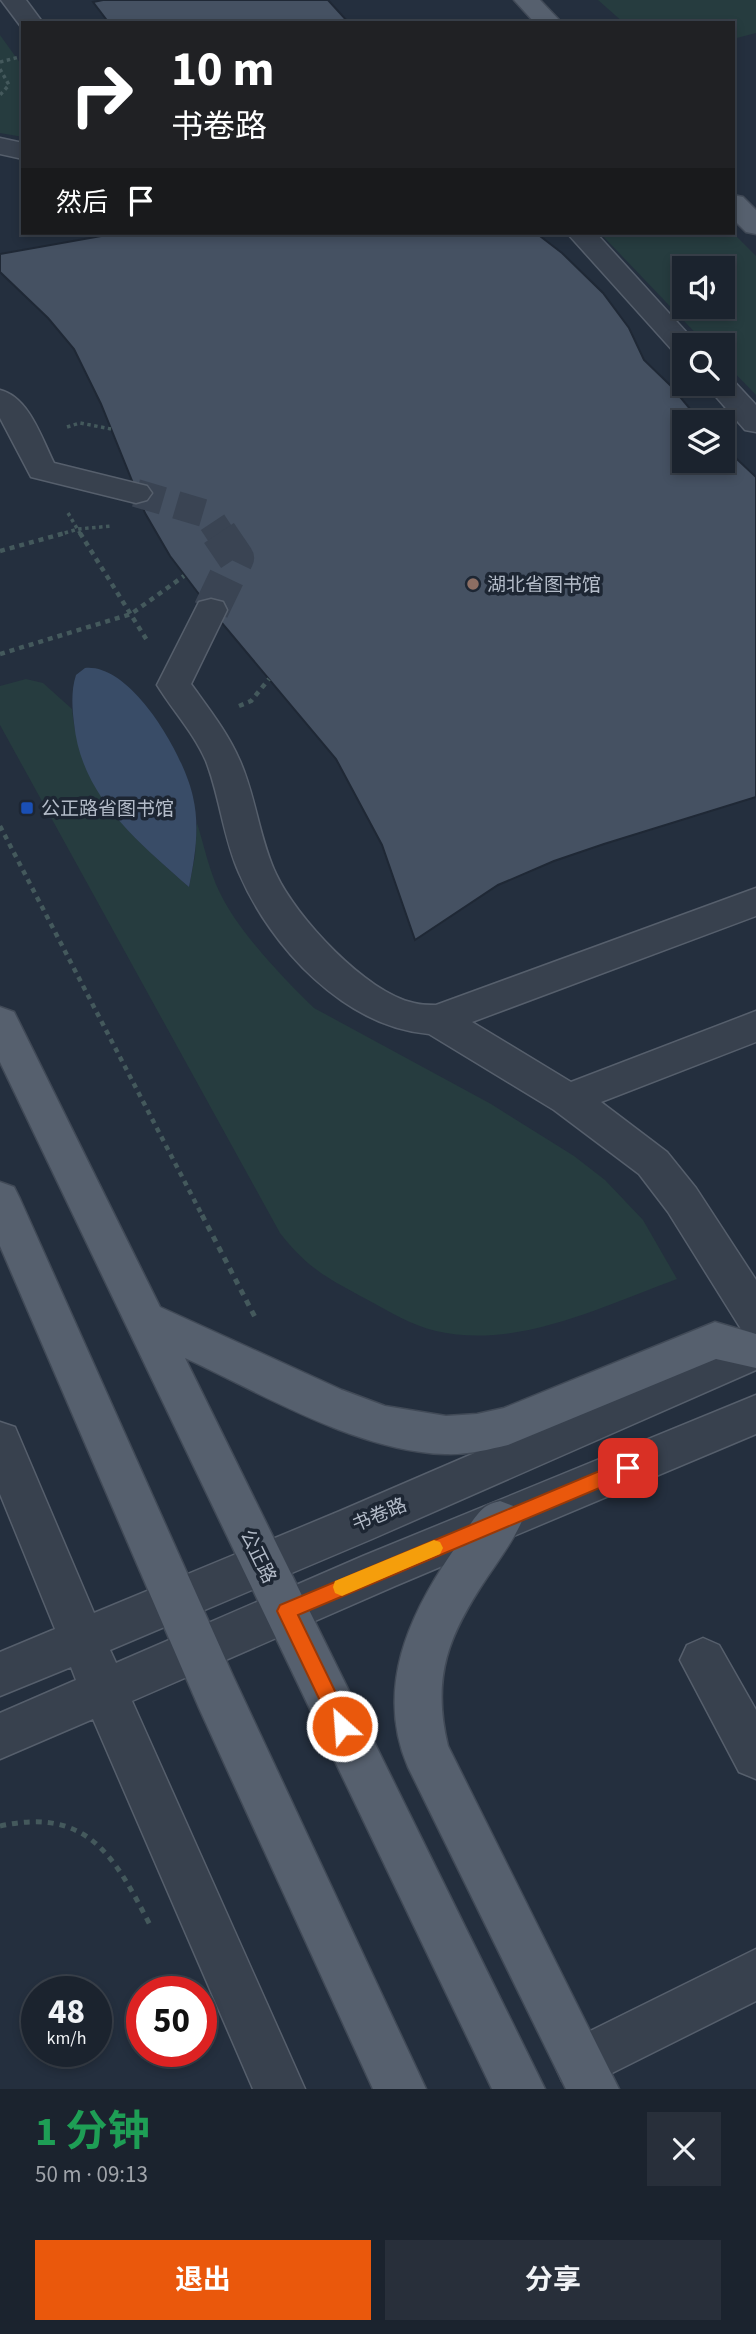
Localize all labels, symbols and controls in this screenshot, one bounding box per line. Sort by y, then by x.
text: 10 m [171,35,275,105]
icon: right [56,49,147,140]
text: 书卷路 [171,104,267,150]
icon: arrive [122,182,160,220]
text: 然后 [56,184,108,221]
map controls [672,256,735,473]
button: sound [672,256,735,319]
button: search [672,333,735,396]
button: layers [672,410,735,473]
place label: 湖北省图书馆 [487,572,601,599]
marker: 湖北省图书馆 [465,576,481,592]
place label: 公正路省图书馆 [41,796,174,823]
marker: 公正路省图书馆 [19,800,35,816]
pin [598,1438,658,1498]
icon: arrive [609,1449,647,1487]
street label: 书卷路 [348,1492,411,1539]
street label: 公正路 [233,1525,282,1588]
position arrow [305,1689,379,1763]
speed limit sign: 50 [126,1976,217,2067]
text: 48 [48,1987,85,2037]
text: km/h [47,2026,86,2051]
text: 1 分钟 [35,2102,150,2162]
button: close [647,2112,721,2186]
text: 50 m · 09:13 [35,2158,148,2191]
button: 退出 [35,2240,371,2320]
button: 分享 [385,2240,721,2320]

